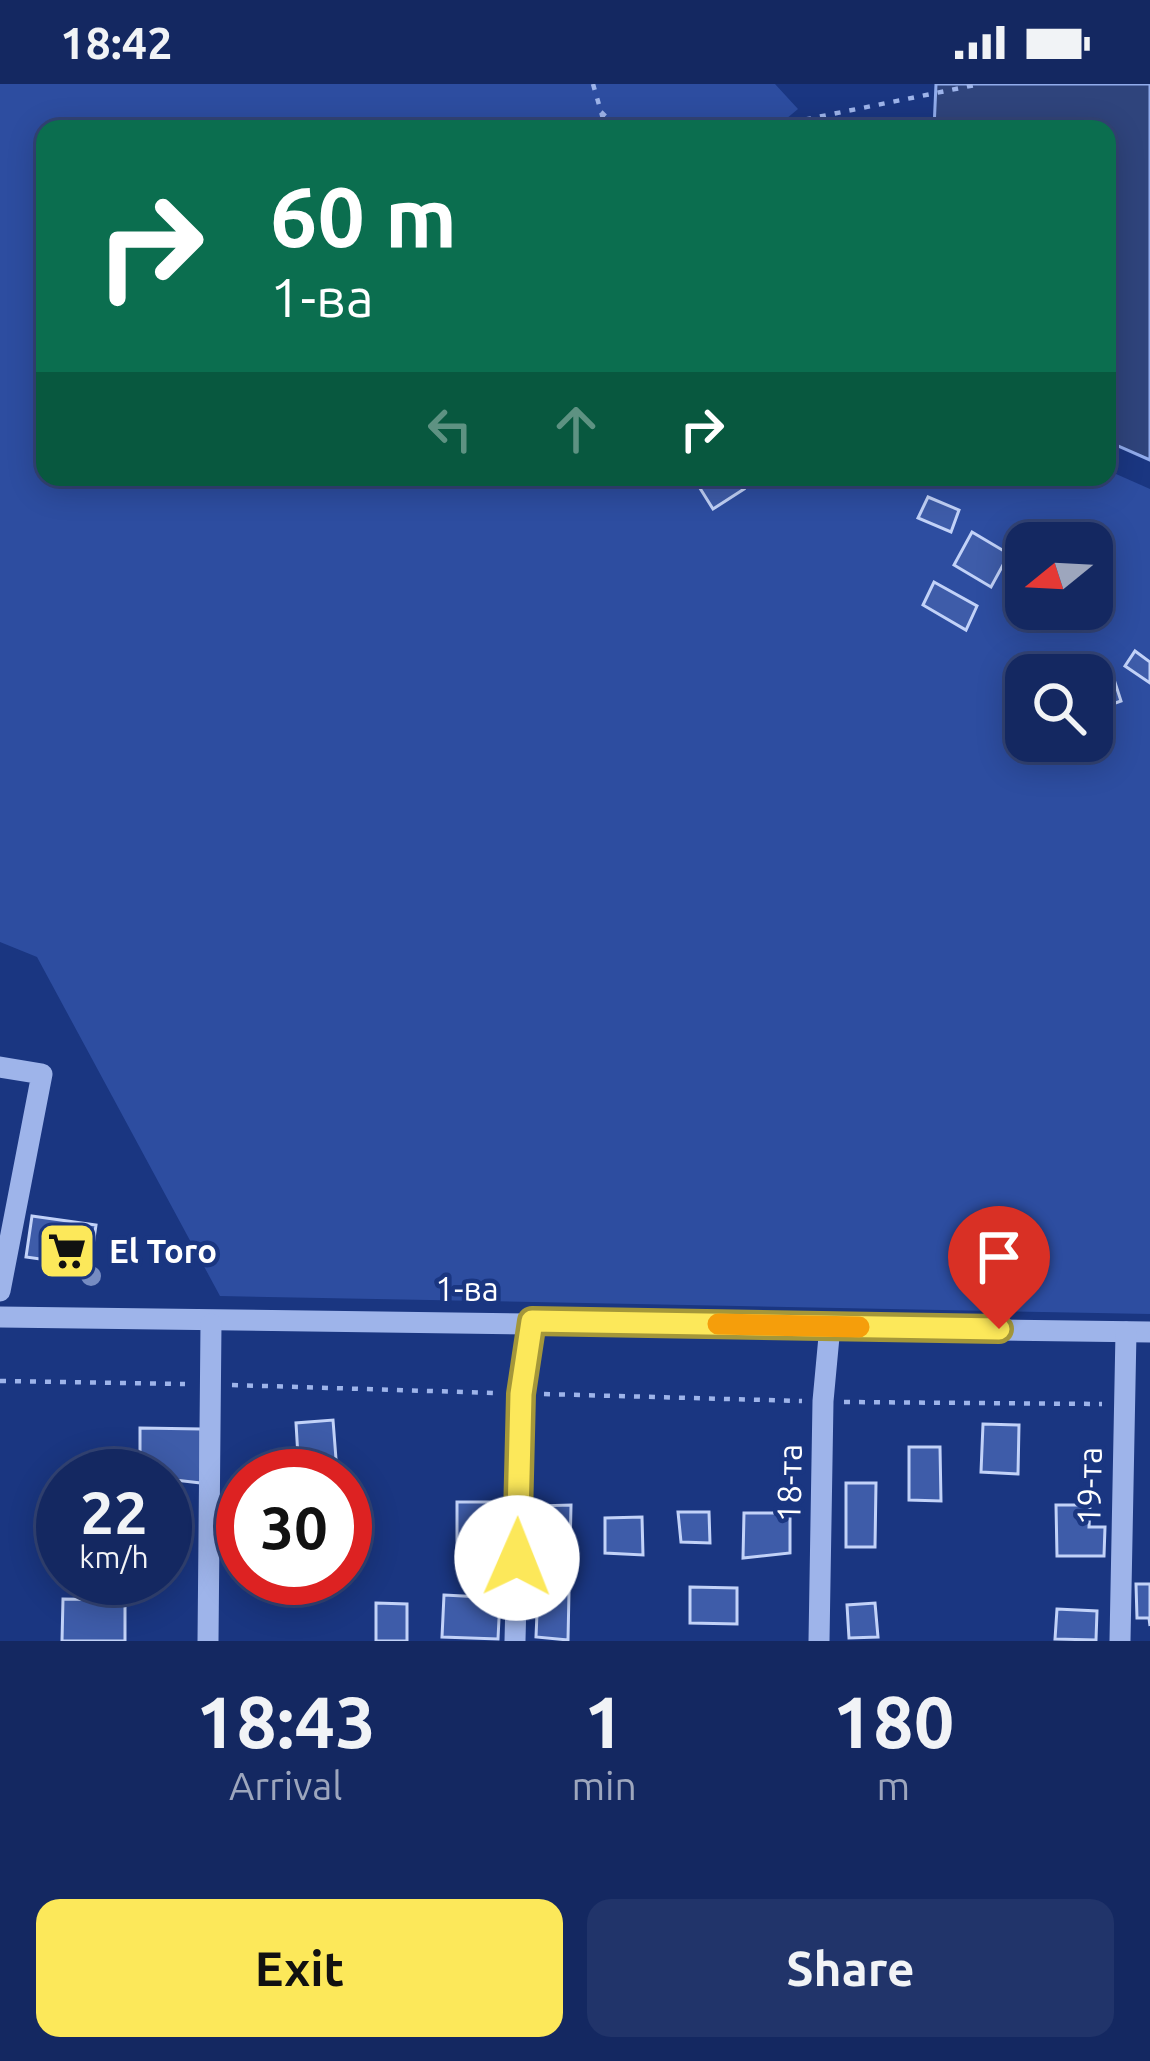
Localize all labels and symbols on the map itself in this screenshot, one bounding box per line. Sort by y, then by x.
north arrow [1005,522,1113,630]
pin [948,1206,1050,1329]
supermarket icon: El Toro [36,1220,98,1282]
place label: El Toro [109,1232,217,1269]
street label: 1-ва [435,1270,499,1307]
street label: 18-та [769,1443,808,1522]
street label: 19-та [1069,1446,1108,1525]
speed limit sign: 30 [216,1449,372,1605]
position arrow [454,1495,580,1621]

